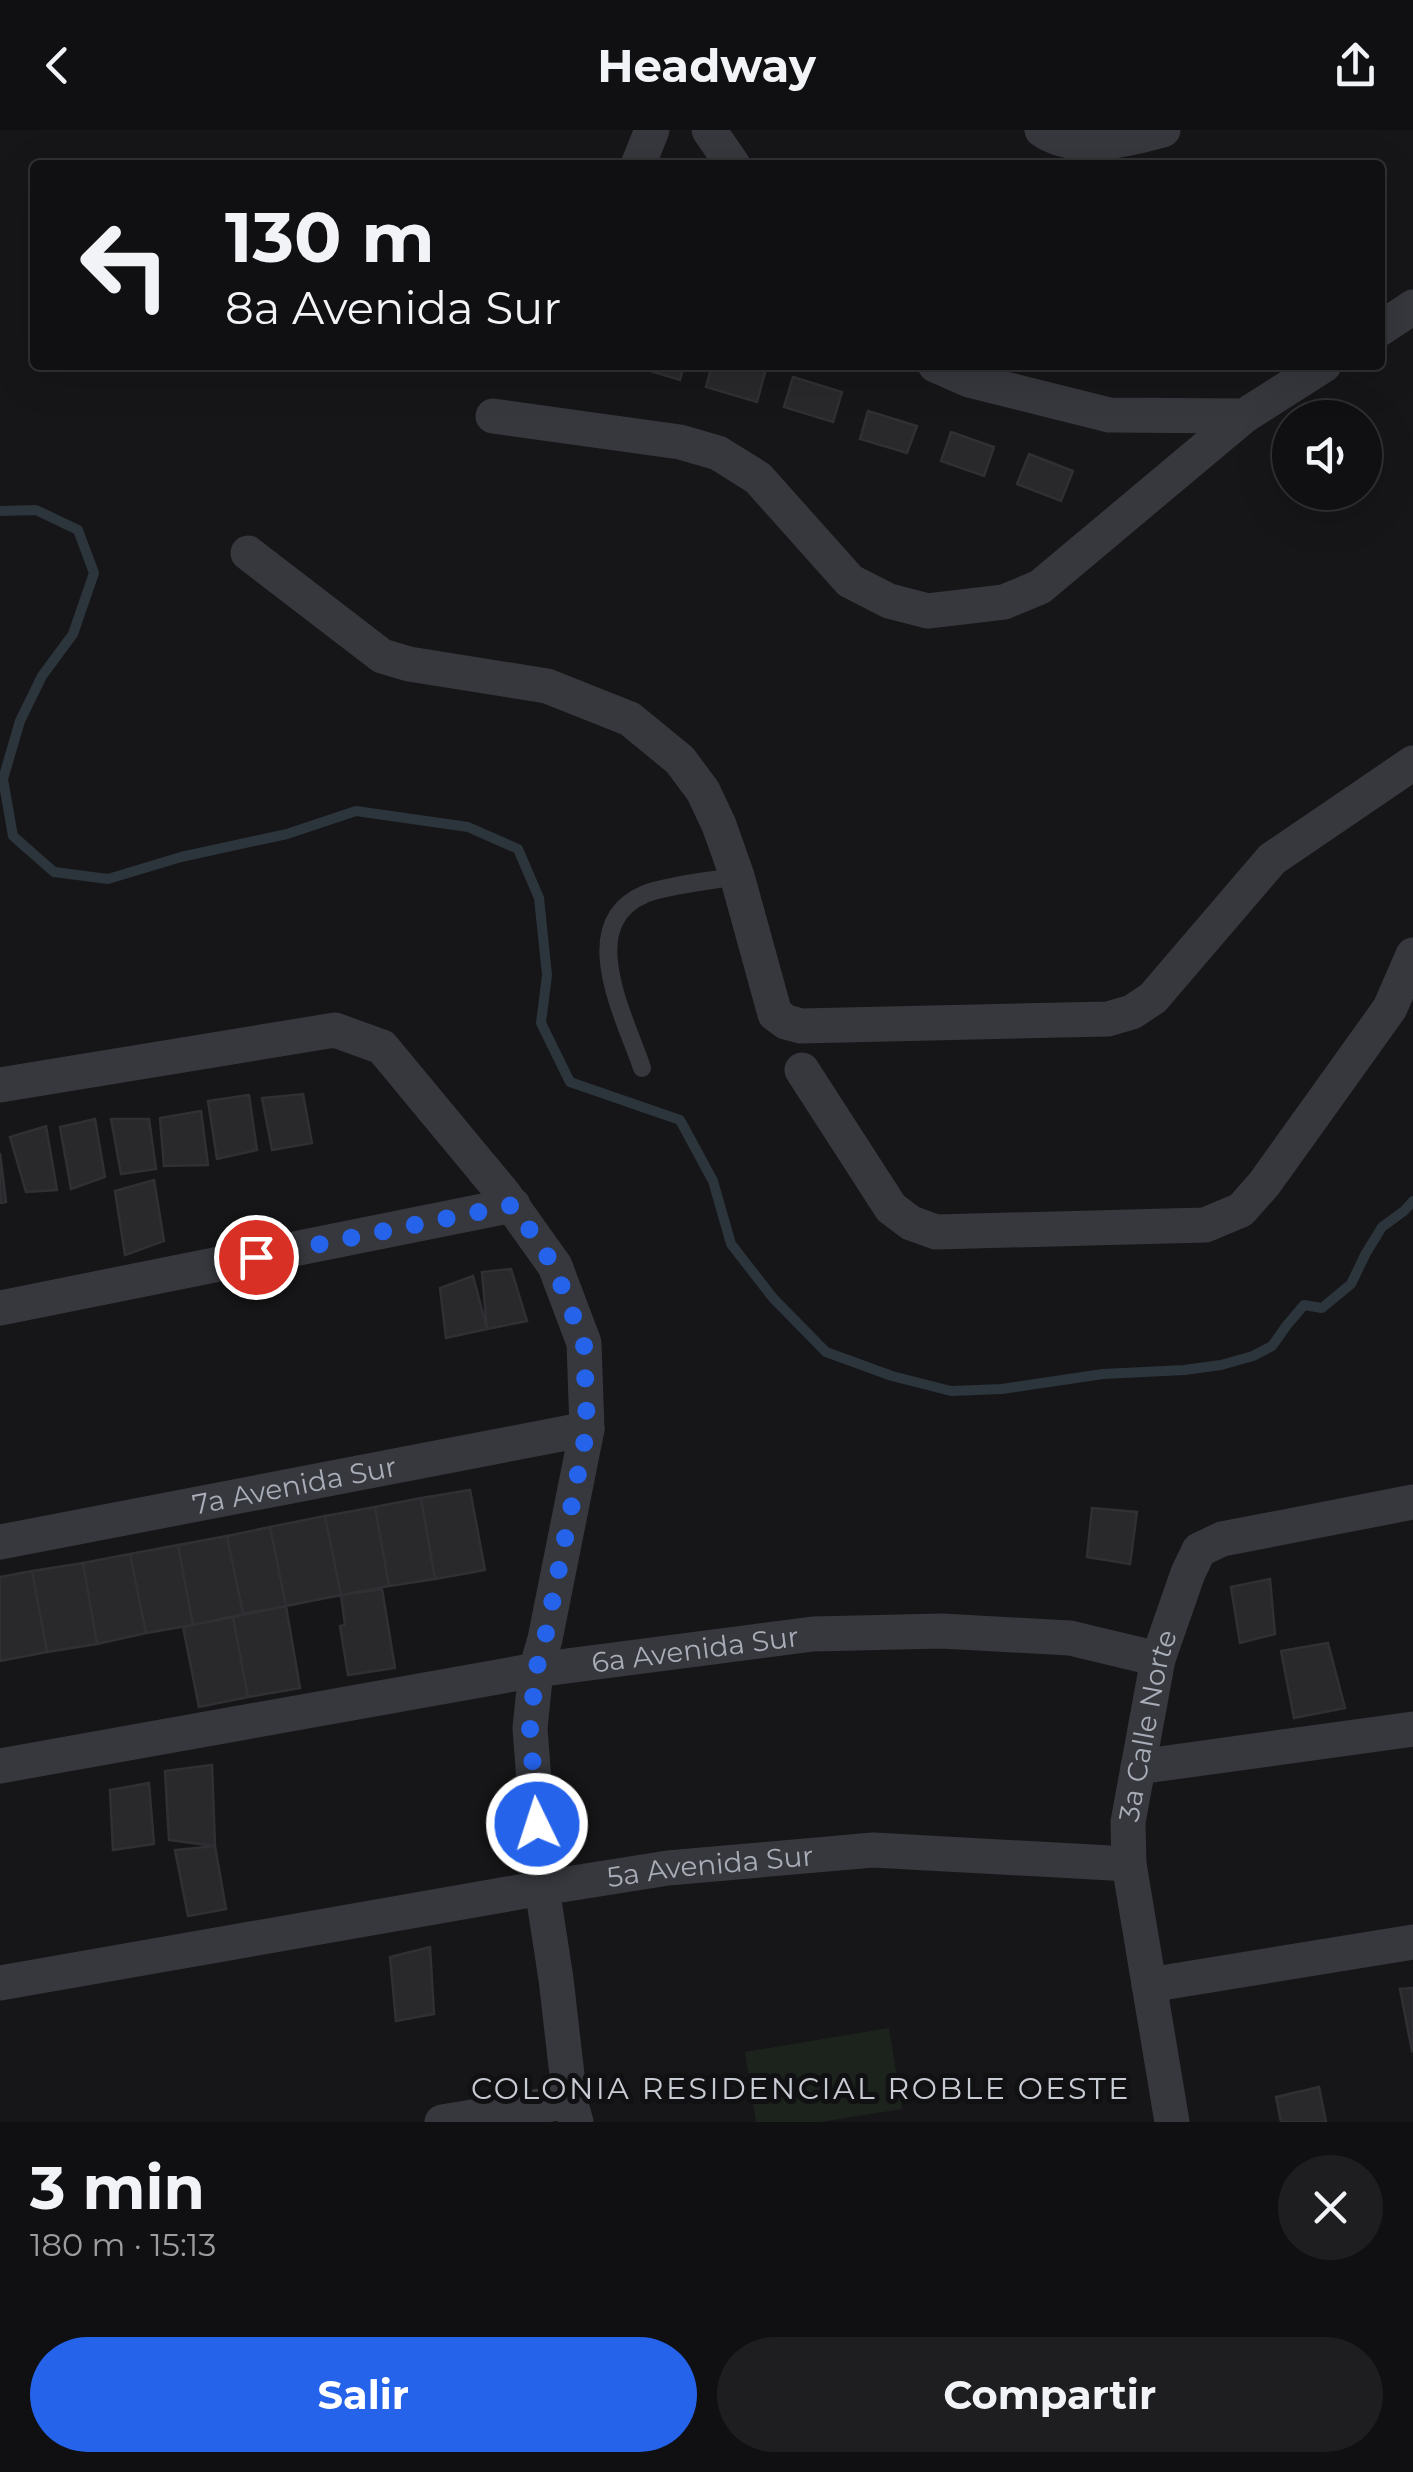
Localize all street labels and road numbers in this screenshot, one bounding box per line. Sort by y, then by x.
street label: 7a Avenida Sur [190,1449,399,1522]
street label: 6a Avenida Sur [589,1619,801,1680]
street label: 3a Calle Norte [1111,1625,1184,1824]
street label: 5a Avenida Sur [605,1838,815,1894]

